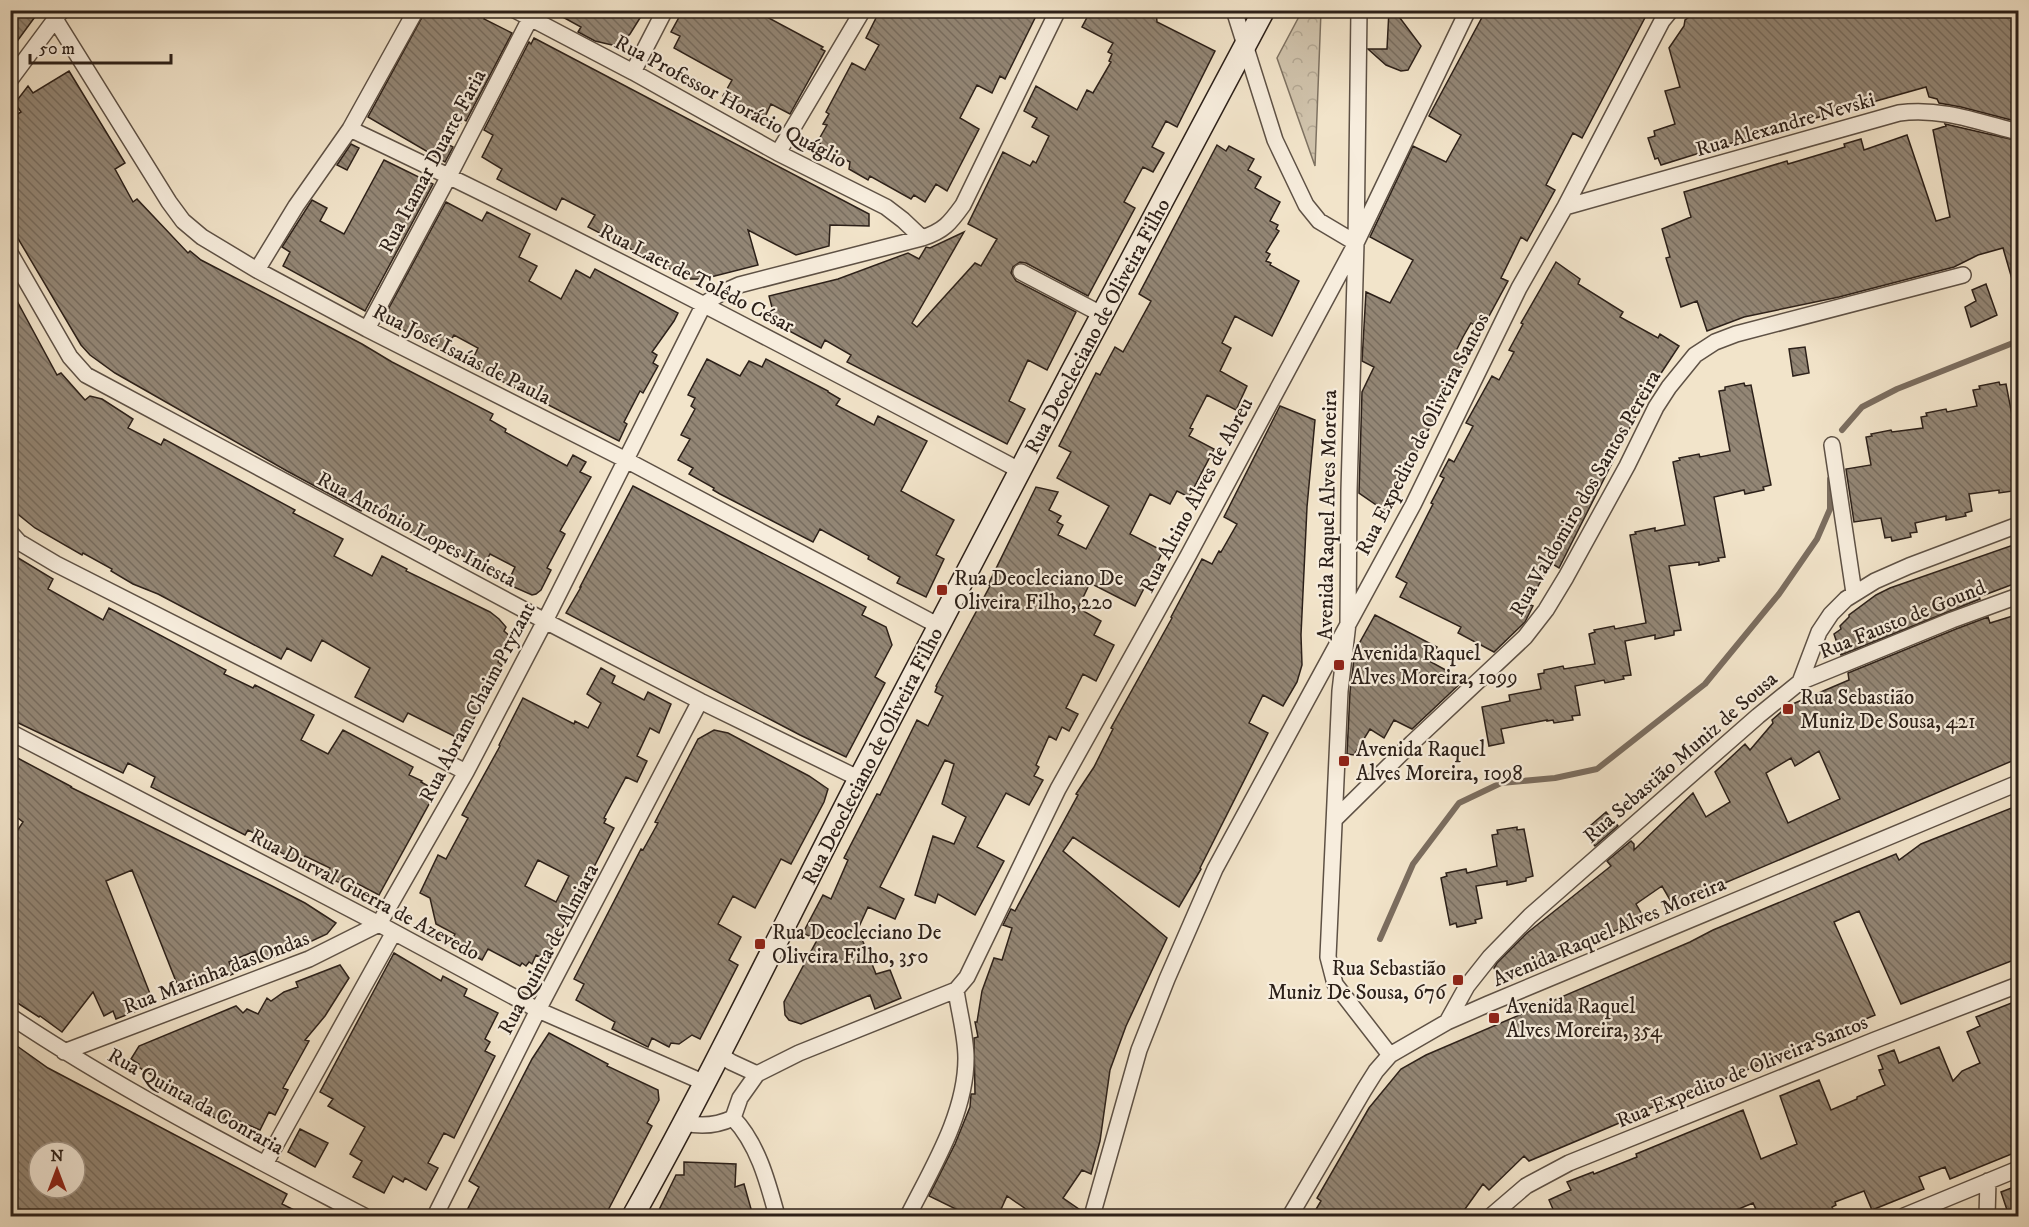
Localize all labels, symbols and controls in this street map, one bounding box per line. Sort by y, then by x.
scale bar [30,27,171,65]
street label: Rua Professor Horácio Quáglio [610,29,851,174]
text: 50 m [39,38,75,60]
street label: Rua Itamar Duarte Faria [373,65,492,258]
street label: Rua Alexandre Nevski [1693,87,1878,163]
street label: Rua Deocleciano de Oliveira Filho [1019,194,1176,459]
street label: Rua Laet de Tolêdo César [595,218,799,339]
street label: Rua José Isaías de Paula [368,299,555,411]
street label: Rua Expedito de Oliveira Santos [1350,309,1495,560]
street label: Rua Valdomiro dos Santos Pereira [1505,366,1667,621]
street label: Avenida Raquel Alves Moreira [1313,389,1343,641]
street label: Rua Altino Alves de Abreu [1134,393,1259,597]
street label: Rua Antônio Lopes Iniesta [312,466,521,594]
place label: Rua Deocleciano De Oliveira Filho, 220 [954,566,1124,616]
street label: Rua Fausto de Gound [1815,574,1990,665]
marker: Rua Deocleciano De Oliveira Filho, 220 [935,583,949,597]
street label: Rua Abram Chaim Pryzant [414,598,542,807]
street label: Rua Deocleciano de Oliveira Filho [797,623,949,890]
place label: Avenida Raquel Alves Moreira, 1099 [1351,641,1518,691]
marker: Avenida Raquel Alves Moreira, 1099 [1332,658,1346,672]
street label: Rua Sebastião Muniz de Sousa [1578,666,1783,849]
place label: Rua Sebastião Muniz De Sousa, 421 [1800,685,1976,735]
marker: Rua Sebastião Muniz De Sousa, 421 [1781,702,1795,716]
place label: Avenida Raquel Alves Moreira, 1098 [1356,737,1523,787]
marker: Avenida Raquel Alves Moreira, 1098 [1337,754,1351,768]
street label: Rua Durval Guerra de Azevedo [245,823,484,967]
street label: Rua Quinta de Almiara [493,859,605,1039]
street label: Avenida Raquel Alves Moreira [1489,871,1730,993]
place label: Rua Deocleciano De Oliveira Filho, 350 [772,920,942,970]
street label: Rua Marinha das Ondas [120,925,313,1020]
marker: Rua Deocleciano De Oliveira Filho, 350 [753,937,767,951]
place label: Rua Sebastião Muniz De Sousa, 676 [1268,956,1447,1006]
marker: Rua Sebastião Muniz De Sousa, 676 [1451,973,1465,987]
place label: Avenida Raquel Alves Moreira, 354 [1506,994,1663,1044]
street label: Rua Expedito de Oliveira Santos [1613,1010,1872,1134]
marker: Avenida Raquel Alves Moreira, 354 [1487,1011,1501,1025]
street label: Rua Quinta da Conraria [103,1043,288,1161]
north arrow [27,1140,87,1200]
text: N [50,1146,64,1166]

